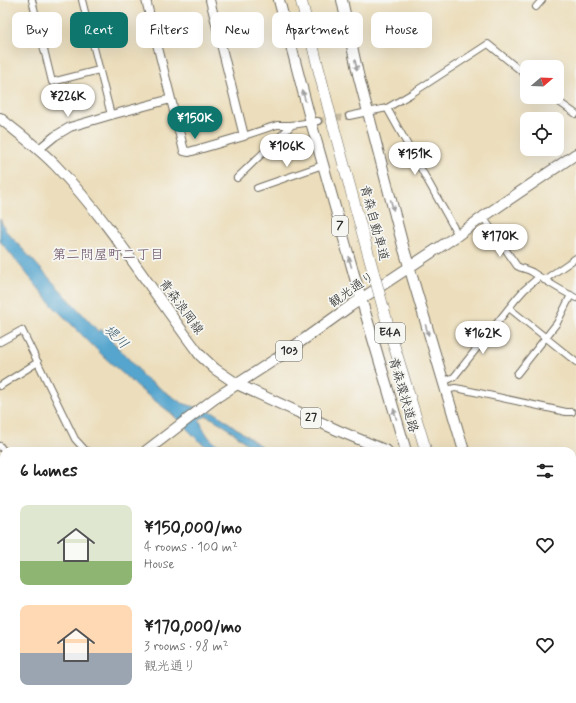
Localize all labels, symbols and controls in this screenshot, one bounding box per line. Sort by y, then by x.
chip: Buy [12,12,62,48]
chip: Rent [70,12,128,48]
chip: Filters [136,12,203,48]
chip: New [211,12,264,48]
chip: Apartment [272,12,363,48]
chip: House [371,12,432,48]
one-way arrow [353,59,359,72]
north arrow [520,60,564,104]
map controls [520,60,564,156]
pin: ¥226K [40,84,96,118]
text: ¥226K [50,88,86,105]
one-way arrow [301,90,307,102]
pin: ¥150K [167,106,223,140]
text: ¥150K [176,110,214,127]
button: locate [520,112,564,156]
pin: ¥106K [259,134,315,168]
text: ¥106K [269,138,305,155]
pin: ¥151K [387,142,443,176]
text: ¥151K [398,146,432,163]
street label: 青森自動車道 [356,183,392,263]
one-way arrow [389,199,395,211]
road number: 7 [332,216,348,236]
pin: ¥170K [472,224,528,258]
text: ¥170K [482,228,518,245]
district label: 第二問屋町二丁目 [52,246,164,264]
one-way arrow [347,256,353,268]
street label: 観光通り [326,268,378,312]
street label: 青森浪岡線 [155,276,208,339]
water label: 堤川 [100,321,132,353]
pin: ¥162K [455,321,511,355]
road number: E4A [375,323,405,343]
one-way arrow [424,324,430,336]
text: ¥162K [464,325,502,342]
road number: 103 [276,341,302,361]
street label: 青森環状道路 [384,355,422,435]
one-way arrow [392,407,398,419]
road number: 27 [301,408,321,428]
text: 6 homes [20,460,78,482]
icon: filters [534,460,556,482]
text: ¥150,000/mo [144,517,242,539]
icon: home [52,521,100,569]
icon: heart [534,534,556,556]
text: 4 rooms · 100 m² [144,539,238,556]
text: House [144,556,175,573]
text: ¥170,000/mo [144,616,242,638]
icon: home [52,621,100,669]
icon: heart [534,634,556,656]
text: 3 rooms · 98 m² [144,638,229,655]
text: 観光通り [144,658,196,675]

